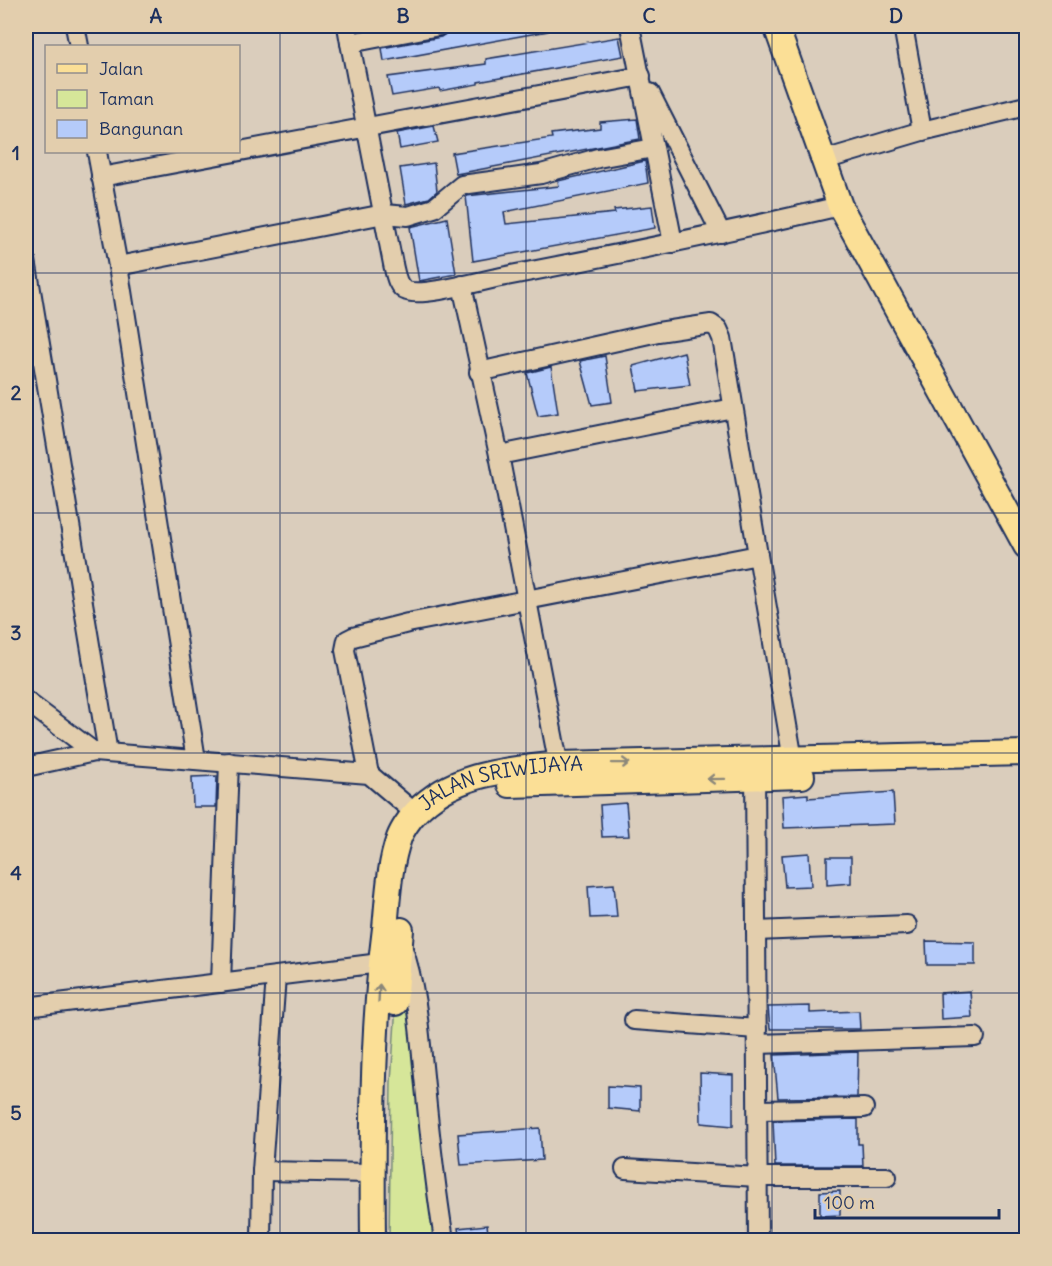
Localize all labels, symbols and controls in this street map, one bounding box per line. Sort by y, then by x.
text: A [150,3,163,28]
text: B [396,3,410,28]
text: C [642,3,656,28]
text: D [889,3,903,28]
legend [45,45,240,153]
text: Jalan [99,57,143,80]
text: Taman [99,87,154,110]
text: Bangunan [99,117,183,140]
text: 1 [12,140,20,165]
text: 2 [11,380,22,405]
text: 3 [10,620,22,645]
street label: JALAN SRIWIJAYA [413,750,583,816]
one-way arrow [611,757,631,769]
one-way arrow [707,773,727,785]
text: 4 [10,860,22,885]
one-way arrow [373,984,384,1004]
text: 5 [10,1100,22,1125]
scale bar [815,1182,1000,1220]
text: 100 m [824,1191,875,1214]

